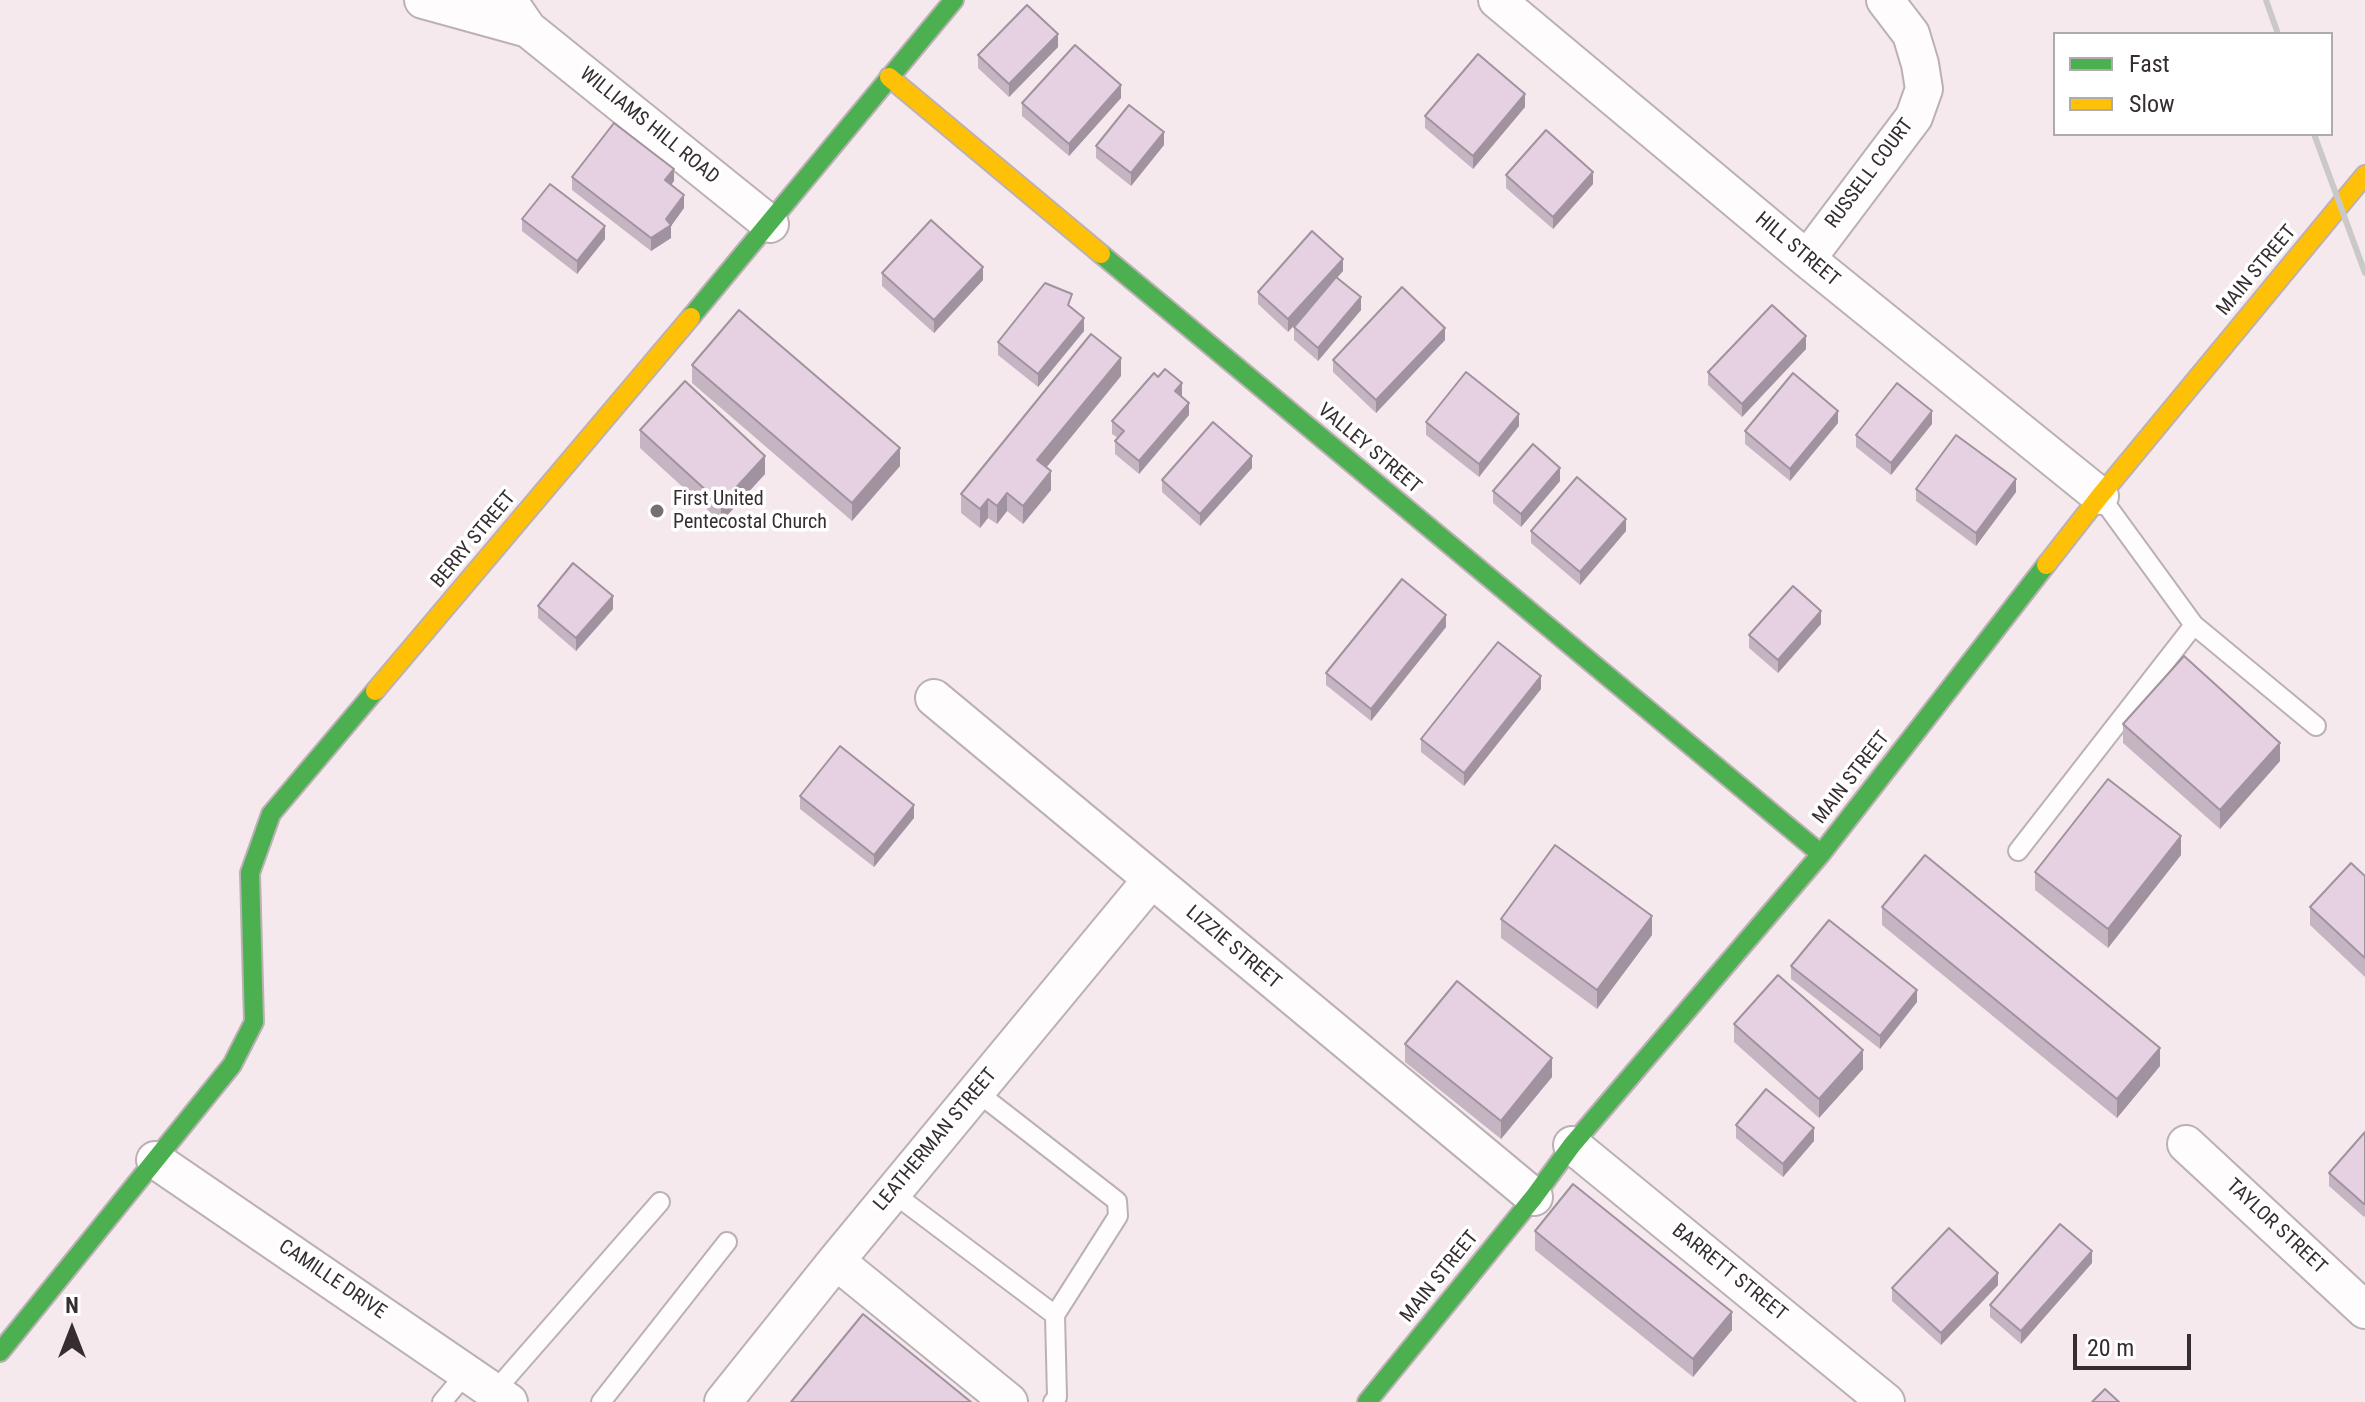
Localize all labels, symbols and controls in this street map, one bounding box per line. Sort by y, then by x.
legend [2053,32,2333,136]
text: Fast [2129,50,2170,78]
street label: WILLIAMS HILL ROAD [574,62,724,190]
text: Slow [2129,90,2175,118]
street label: RUSSELL COURT [1821,114,1919,234]
street label: HILL STREET [1750,208,1844,292]
street label: MAIN STREET [2212,221,2302,321]
street label: VALLEY STREET [1312,399,1426,499]
street label: BERRY STREET [427,487,521,593]
place label: First United Pentecostal Church [673,488,827,535]
marker: First United Pentecostal Church [648,502,666,520]
street label: MAIN STREET [1808,727,1896,829]
street label: LIZZIE STREET [1181,901,1285,995]
street label: LEATHERMAN STREET [869,1064,1003,1216]
street label: TAYLOR STREET [2221,1174,2331,1280]
street label: BARRETT STREET [1667,1219,1791,1327]
street label: MAIN STREET [1396,1226,1484,1328]
street label: CAMILLE DRIVE [274,1235,390,1325]
north arrow [32,1290,112,1370]
text: N [65,1293,79,1318]
scale bar [2077,1318,2195,1368]
text: 20 m [2087,1334,2134,1362]

